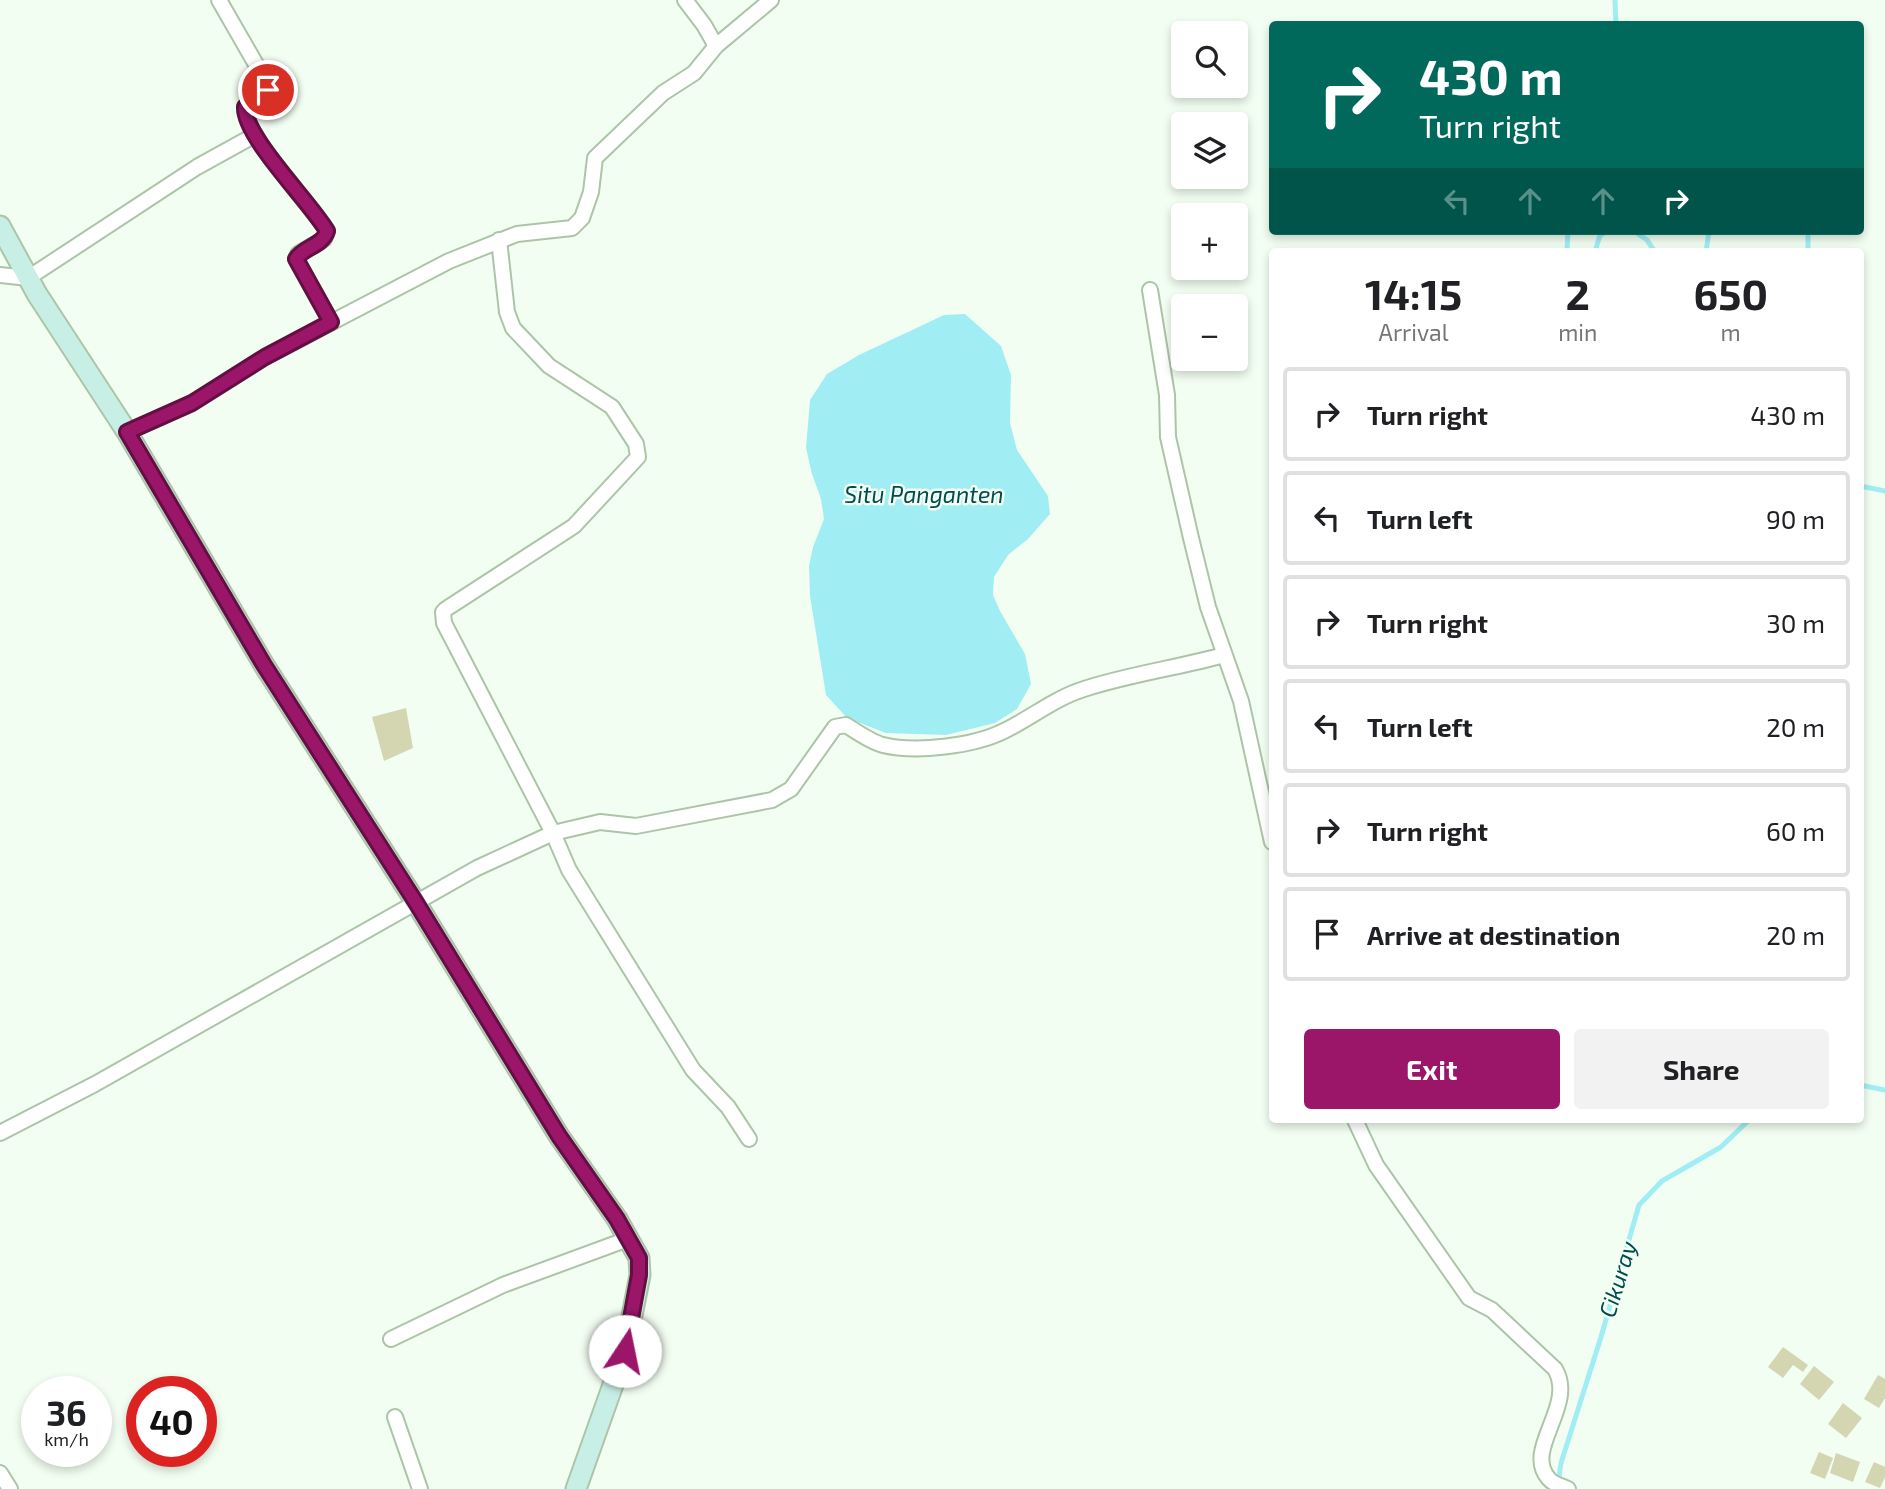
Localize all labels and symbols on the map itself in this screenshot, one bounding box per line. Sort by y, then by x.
pin [238,60,298,120]
water label: Situ Panganten [844,480,1004,508]
water label: Cikuray [1592,1237,1642,1320]
position arrow [588,1314,662,1388]
speed limit sign: 40 [126,1376,217,1467]

